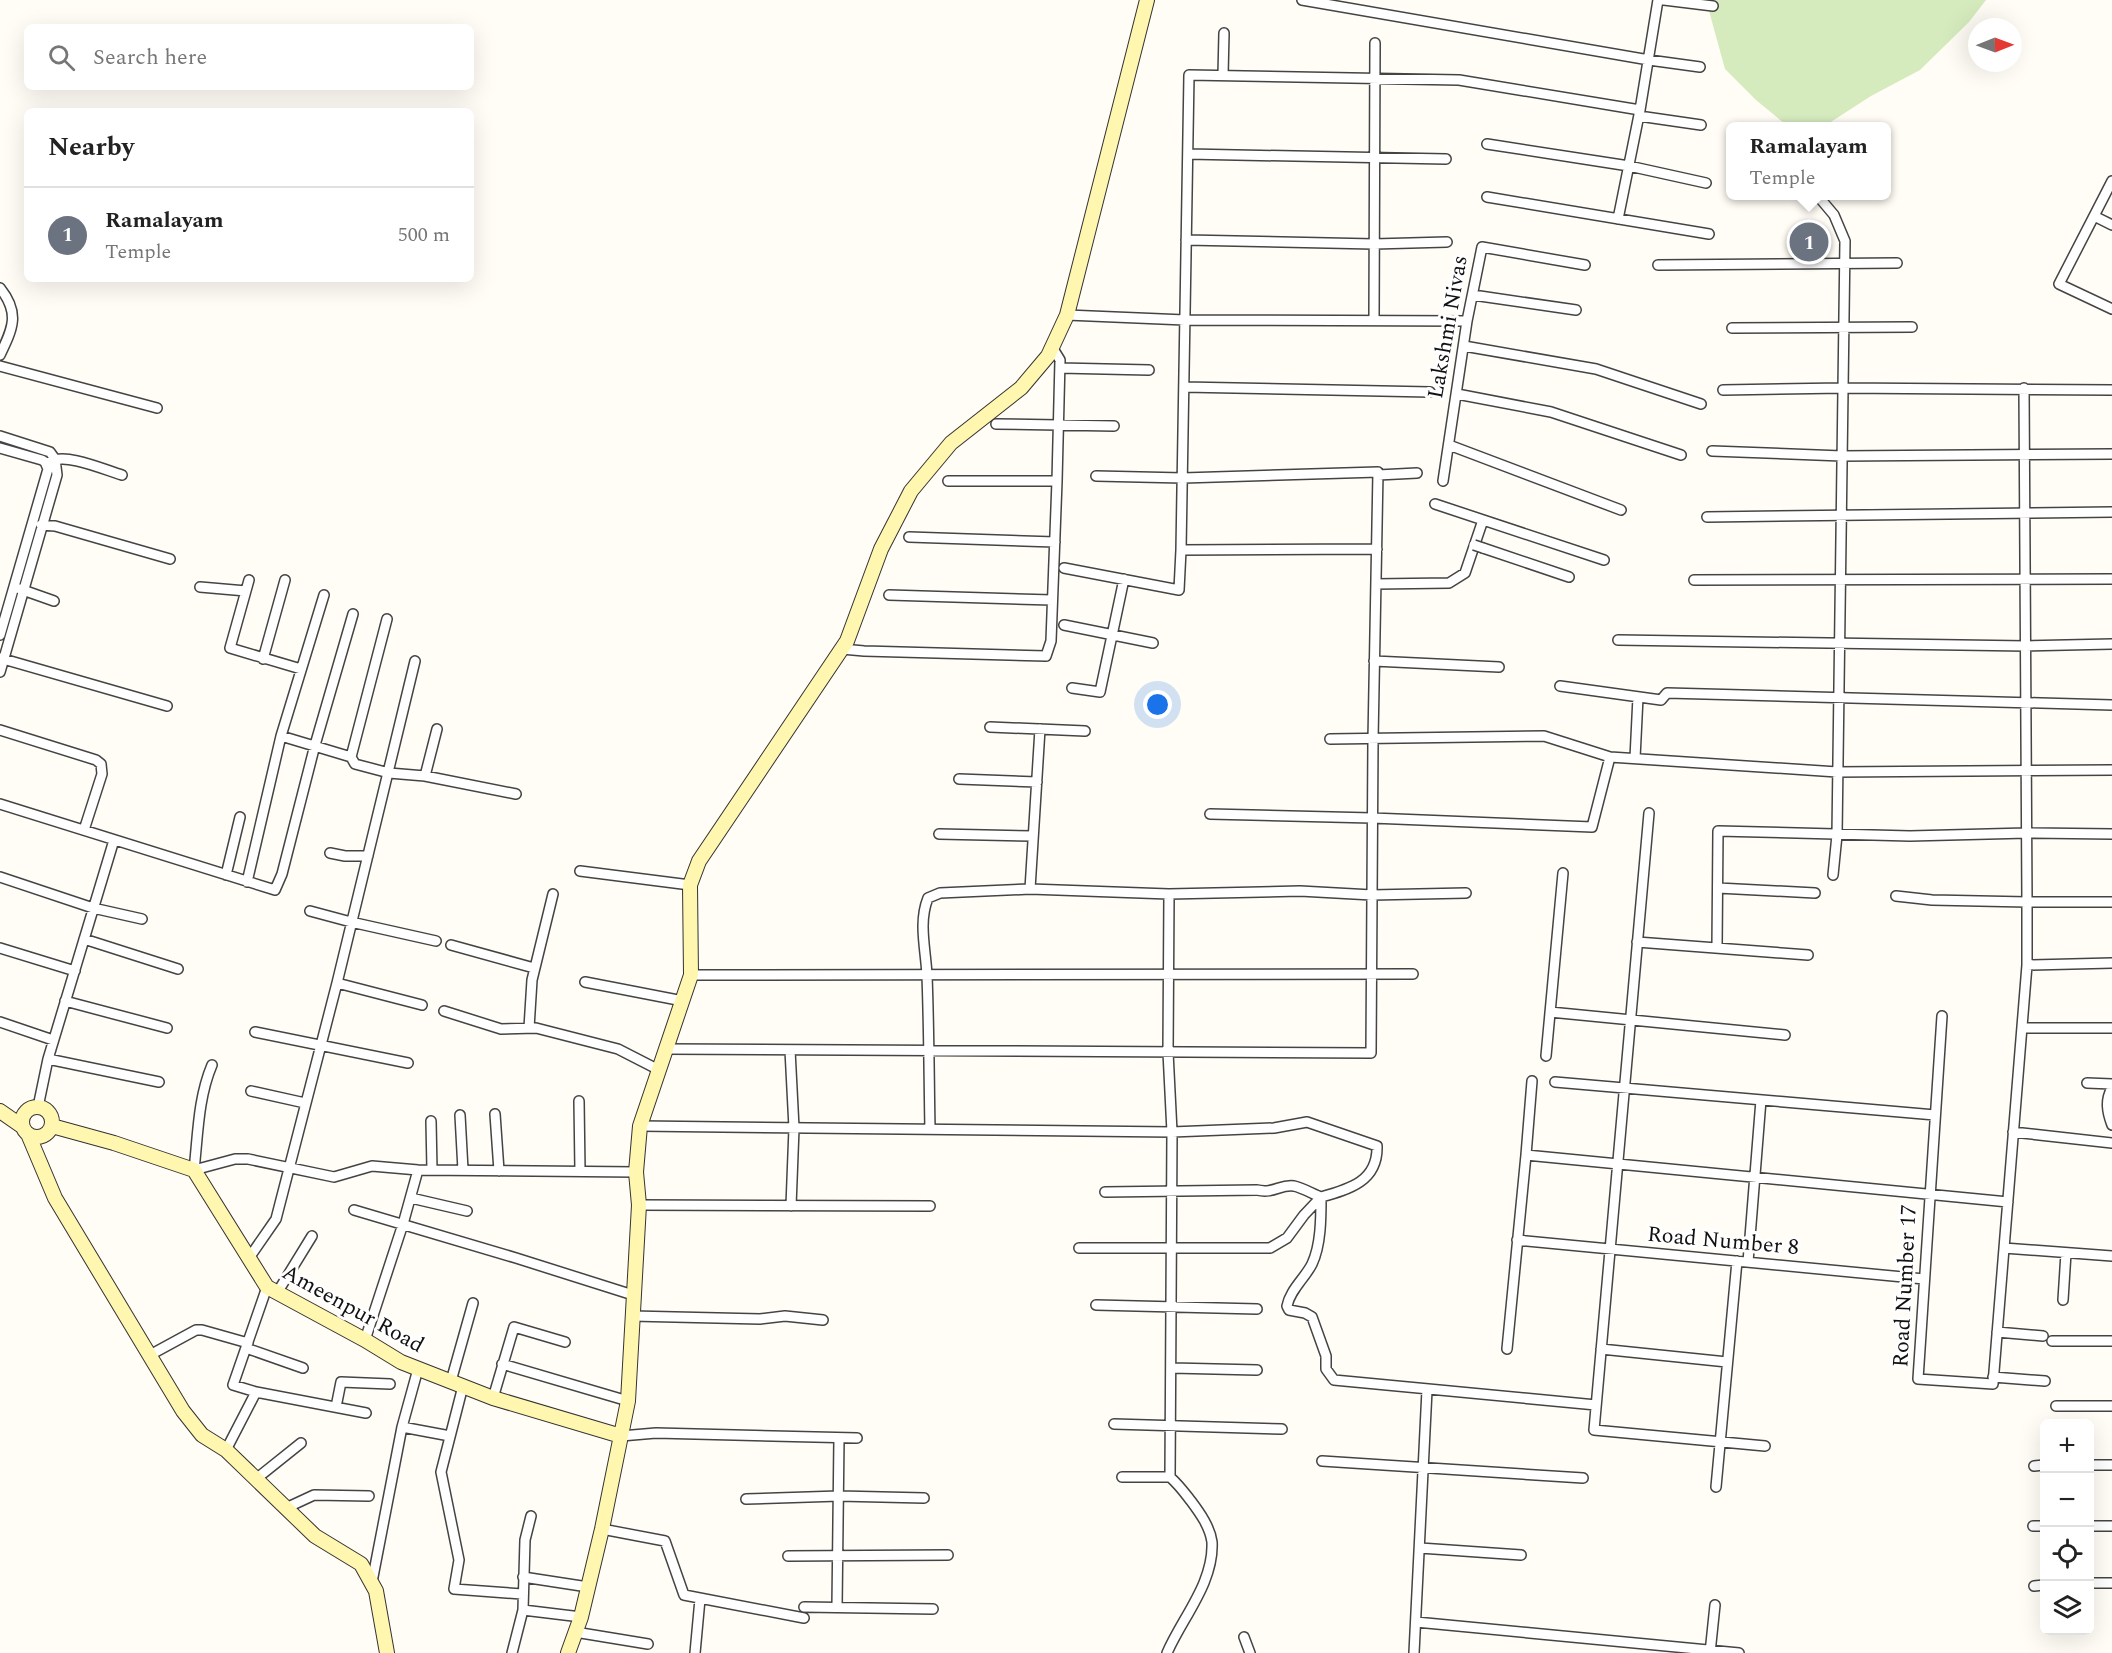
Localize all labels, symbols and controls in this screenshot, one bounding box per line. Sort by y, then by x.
north arrow [1968,18,2022,72]
search box [24,24,474,90]
icon: search [45,41,78,74]
text: Search here [93,41,207,74]
popup [1726,122,1891,200]
text: Nearby [48,127,134,167]
text: Ramalayam [1749,130,1868,163]
text: Temple [1749,163,1815,193]
text: Ramalayam [105,204,224,237]
text: 1 [62,220,73,250]
text: 500 m [398,220,450,250]
pin: 1 [1790,220,1828,264]
text: Temple [105,237,171,267]
street label: Lakshmi Nivas [1419,253,1477,401]
your location [1143,690,1172,719]
street label: Road Number 17 [1884,1204,1926,1368]
street label: Road Number 8 [1646,1218,1800,1264]
street label: Ameenpur Road [276,1256,430,1362]
map controls [2040,1419,2094,1635]
button: + [2040,1419,2094,1473]
button: − [2040,1473,2094,1527]
button: locate [2040,1527,2094,1581]
button: layers [2040,1581,2094,1635]

